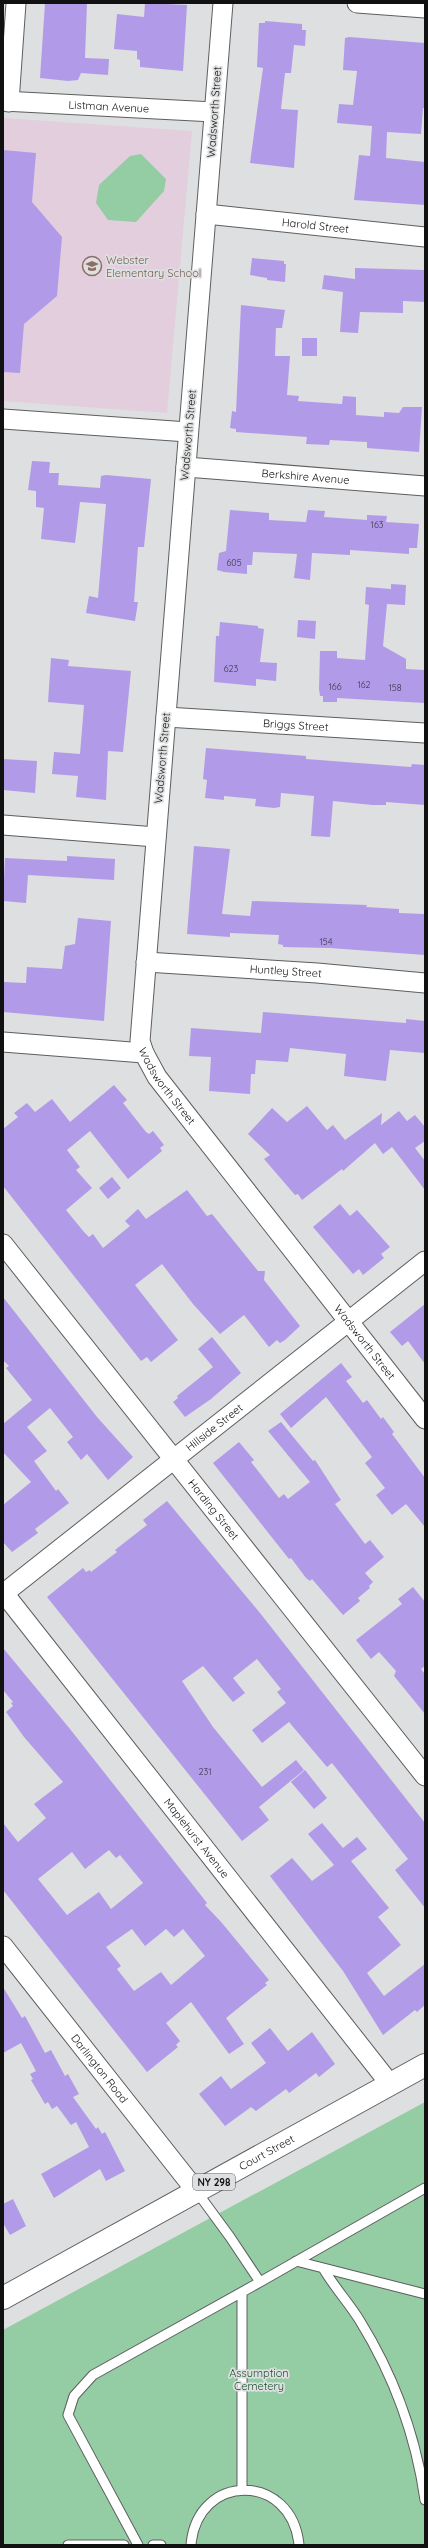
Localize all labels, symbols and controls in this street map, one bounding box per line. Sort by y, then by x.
street label: Wadsworth Street [204,66,224,158]
street label: Listman Avenue [68,97,150,116]
street label: Harold Street [281,215,350,236]
place label: Webster Elementary School [106,253,201,280]
school or university icon: Webster Elementary School [81,255,103,277]
street label: Wadsworth Street [177,389,199,481]
street label: Berkshire Avenue [261,466,350,487]
house number: 163 [371,519,384,530]
house number: 605 [226,557,242,568]
house number: 623 [224,663,239,674]
house number: 162 [357,679,371,690]
house number: 166 [328,681,342,692]
house number: 158 [388,682,402,693]
street label: Wadsworth Street [151,712,173,804]
street label: Briggs Street [263,716,329,734]
house number: 154 [320,936,333,947]
street label: Huntley Street [249,962,323,980]
street label: Wadsworth Street [136,1045,199,1128]
street label: Wadsworth Street [331,1302,399,1383]
street label: Hillside Street [183,1400,246,1454]
street label: Harding Street [185,1476,242,1543]
house number: 231 [198,1766,212,1777]
street label: Maplehurst Avenue [161,1795,232,1881]
street label: Darlington Road [68,2031,131,2106]
street label: Court Street [236,2131,297,2173]
road number: NY 298 [193,2174,235,2190]
park label: Assumption Cemetery [229,2366,289,2393]

